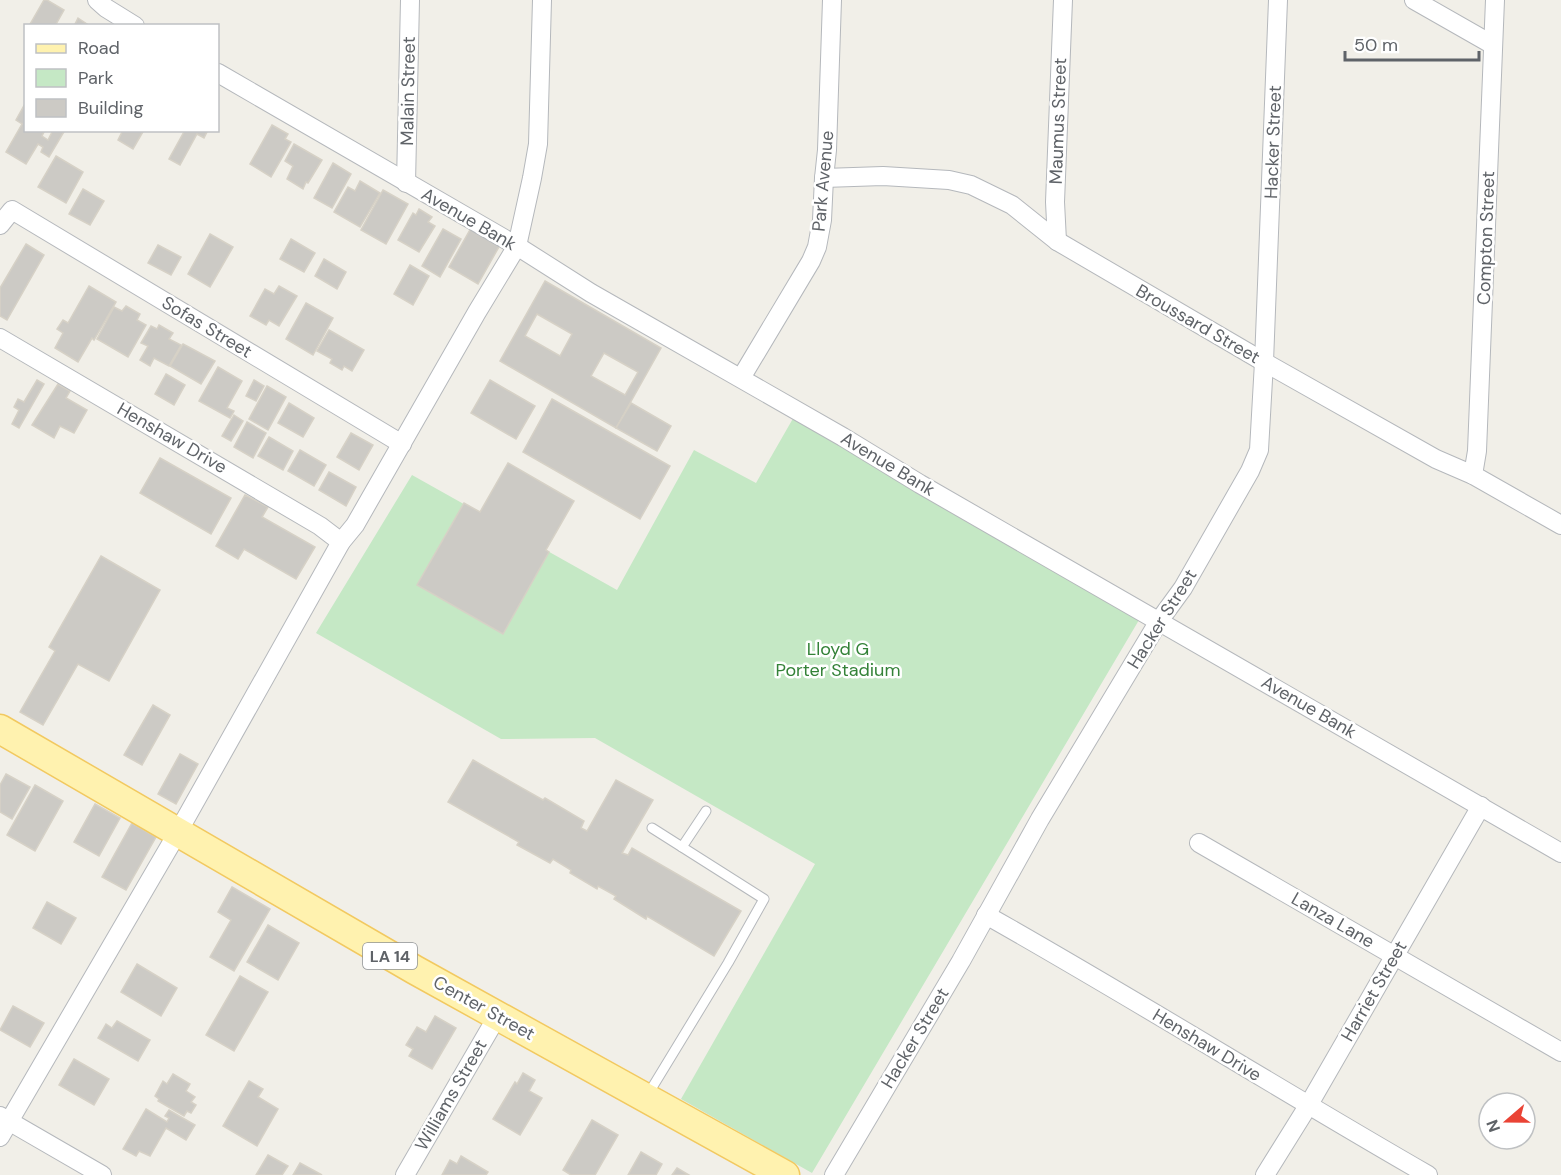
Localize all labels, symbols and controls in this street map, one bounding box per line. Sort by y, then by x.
legend [24,24,219,132]
scale bar [1345,24,1478,62]
text: 50 m [1354,33,1398,57]
text: Road [78,36,120,60]
street label: Malain Street [395,36,421,146]
street label: Maumus Street [1044,57,1072,185]
text: Park [78,66,114,90]
street label: Hacker Street [1259,85,1287,199]
text: Building [78,96,143,120]
street label: Park Avenue [807,129,839,233]
street label: Compton Street [1472,171,1500,305]
street label: Avenue Bank [417,182,521,256]
street label: Broussard Street [1132,279,1264,369]
street label: Sofas Street [157,291,257,363]
street label: Henshaw Drive [113,397,231,479]
street label: Avenue Bank [836,426,940,502]
street label: Hacker Street [1122,565,1202,673]
park label: Lloyd G Porter Stadium [776,637,900,682]
street label: Avenue Bank [1257,670,1361,744]
street label: Lanza Lane [1287,887,1379,953]
street label: Harriet Street [1335,936,1413,1046]
road number: LA 14 [363,943,417,969]
street label: Center Street [429,970,539,1046]
street label: Hacker Street [875,983,955,1093]
street label: Henshaw Drive [1148,1003,1266,1087]
street label: Williams Street [409,1035,493,1155]
north arrow [1477,1091,1537,1151]
text: N [1482,1117,1505,1135]

